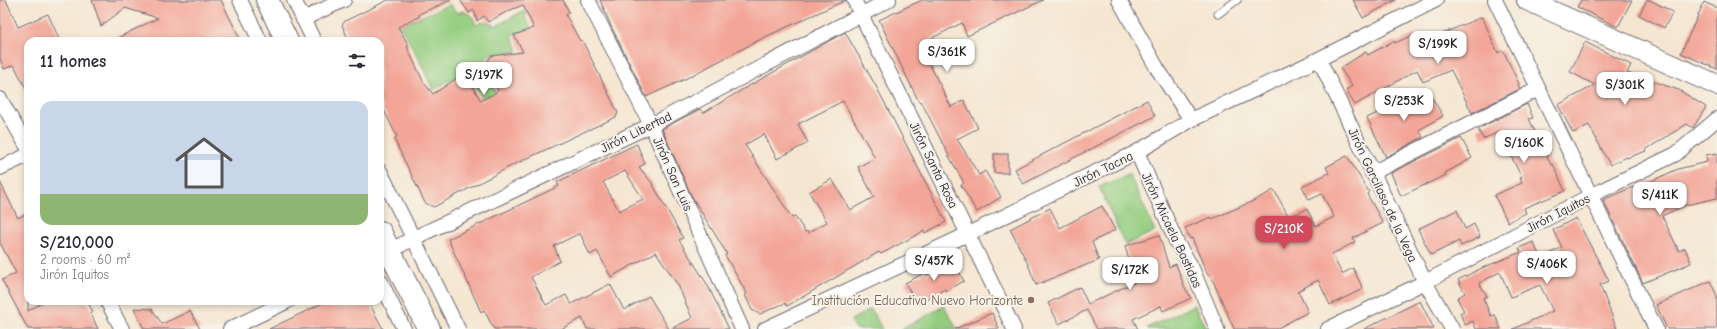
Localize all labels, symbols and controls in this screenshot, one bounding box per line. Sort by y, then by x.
pin: S/199K [1405,31,1471,65]
text: S/199K [1419,36,1457,51]
pin: S/361K [914,39,980,73]
text: S/361K [928,44,966,59]
icon: filters [346,50,368,72]
text: 11 homes [40,52,106,71]
pin: S/197K [451,62,517,96]
text: S/197K [465,67,503,82]
pin: S/301K [1592,72,1658,106]
text: S/301K [1605,77,1645,92]
pin: S/253K [1371,88,1437,122]
text: S/253K [1384,93,1424,108]
street label: Jirón Libertad [598,108,674,156]
street label: Jirón Santa Rosa [907,119,961,211]
street label: Jirón Garcilaso de la Vega [1345,126,1421,264]
icon: home [168,127,240,199]
pin: S/160K [1491,130,1557,164]
street label: Jirón San Luis [650,135,696,213]
text: S/160K [1504,135,1544,150]
street label: Jirón Tacna [1071,148,1135,190]
street label: Jirón Micaela Bastidas [1139,170,1205,290]
pin: S/411K [1627,182,1693,216]
text: S/411K [1642,187,1678,202]
street label: Jirón Iquitos [1524,191,1592,235]
pin: S/210K [1251,216,1317,250]
text: S/210K [1264,221,1304,236]
text: S/210,000 [40,233,114,252]
pin: S/457K [901,248,967,282]
pin: S/406K [1514,251,1580,285]
text: 2 rooms · 60 m² [40,252,130,267]
text: S/457K [915,253,953,268]
text: S/406K [1527,256,1567,271]
pin: S/172K [1097,257,1163,291]
text: S/172K [1111,262,1149,277]
text: Jirón Iquitos [40,267,109,282]
place label: Institución Educativa Nuevo Horizonte [812,293,1023,308]
marker: Institución Educativa Nuevo Horizonte [1026,295,1036,305]

